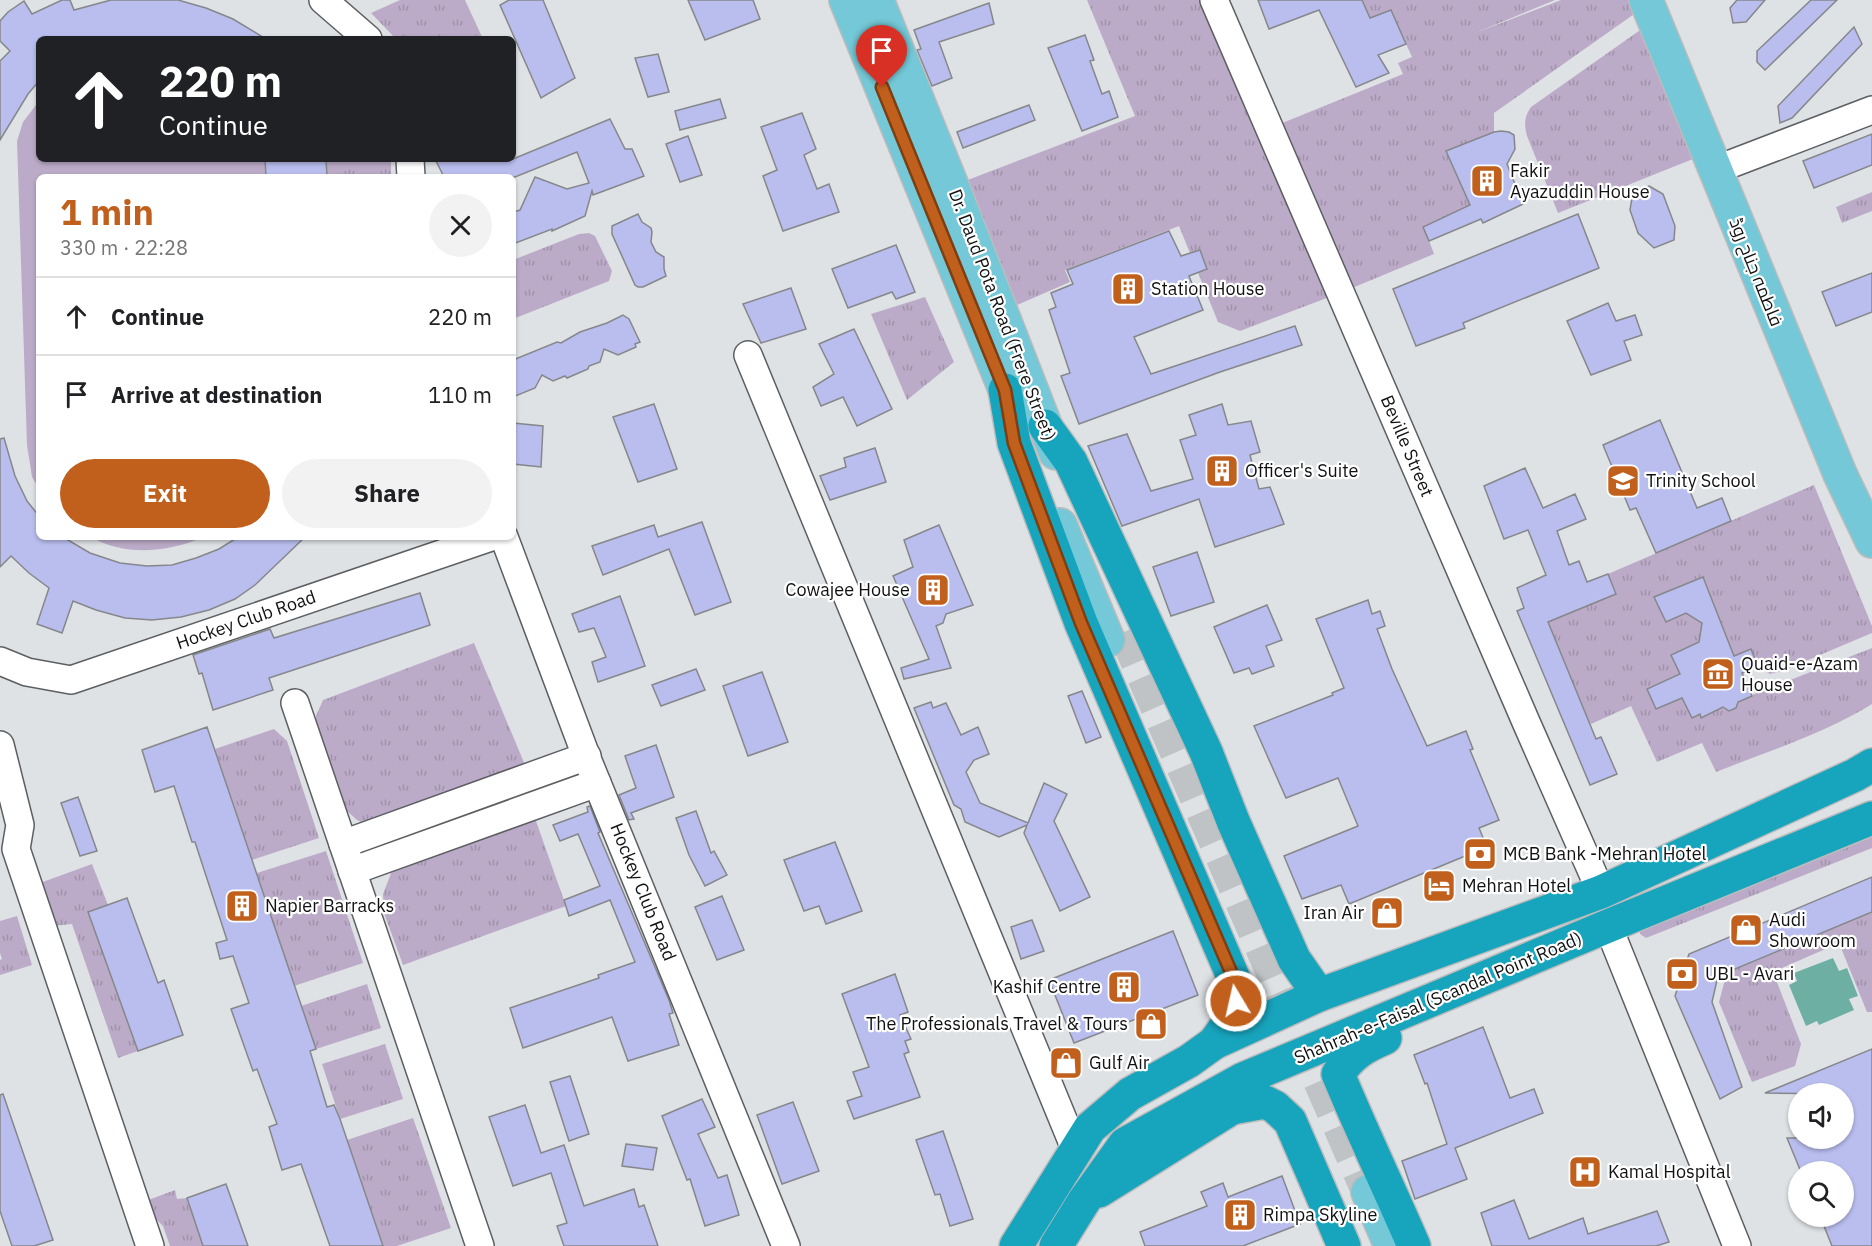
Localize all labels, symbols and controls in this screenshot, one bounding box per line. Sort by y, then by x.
pin [856,25,907,87]
icon: arrive [865,34,898,67]
text: 220 m [159,54,282,109]
icon: ahead [60,60,138,138]
text: Continue [159,107,268,142]
place label: Fakir Ayazuddin House [1510,159,1650,203]
building icon: Fakir Ayazuddin House [1469,163,1505,199]
street label: Dr. Daud Pota Road (Frere Street) [944,186,1061,444]
text: 1 min [60,188,154,235]
button: close [429,194,492,257]
street label: فاطمہ جناح روڈ [1723,214,1789,330]
text: 330 m · 22:28 [60,234,188,261]
building icon: Station House [1110,271,1146,307]
place label: Station House [1151,277,1265,300]
icon: ahead [60,300,93,333]
text: Continue [111,302,204,331]
text: 220 m [428,302,492,331]
icon: arrive [60,378,93,411]
text: Arrive at destination [111,380,322,409]
text: 110 m [428,380,492,409]
street label: Beville Street [1376,392,1439,500]
building icon: Officer's Suite [1204,453,1240,489]
button: Exit [60,459,270,528]
button: Share [282,459,492,528]
place label: Officer's Suite [1245,459,1359,482]
school or university icon: Trinity School [1605,463,1641,499]
place label: Trinity School [1646,469,1756,492]
building icon: Cowajee House [915,572,951,608]
place label: Cowajee House [785,578,910,601]
street label: Hockey Club Road [173,585,319,654]
place label: Quaid-e-Azam House [1741,652,1858,696]
museum icon: Quaid-e-Azam House [1700,656,1736,692]
street label: Hockey Club Road [605,820,682,964]
bank icon: MCB Bank -Mehran Hotel [1462,836,1498,872]
place label: MCB Bank -Mehran Hotel [1503,842,1707,865]
hotel icon: Mehran Hotel [1421,868,1457,904]
place label: Mehran Hotel [1462,874,1571,897]
building icon: Napier Barracks [224,888,260,924]
place label: Napier Barracks [265,894,394,917]
shop icon: Iran Air [1369,895,1405,931]
place label: Iran Air [1304,901,1364,924]
place label: Audi Showroom [1769,908,1856,952]
shop icon: Audi Showroom [1728,912,1764,948]
street label: Shahrah-e-Faisal (Scandal Point Road) [1290,926,1585,1069]
bank icon: UBL - Avari [1664,956,1700,992]
place label: UBL - Avari [1705,962,1794,985]
building icon: Kashif Centre [1106,969,1142,1005]
position arrow [1204,969,1268,1033]
place label: Kashif Centre [993,975,1101,998]
shop icon: The Professionals Travel & Tours [1133,1006,1169,1042]
place label: The Professionals Travel & Tours [866,1012,1128,1035]
shop icon: Gulf Air [1048,1045,1084,1081]
place label: Gulf Air [1089,1051,1150,1074]
map controls [1788,1083,1854,1227]
button: sound [1788,1083,1854,1149]
hospital icon: Kamal Hospital [1567,1154,1603,1190]
place label: Kamal Hospital [1608,1160,1731,1183]
button: search [1788,1161,1854,1227]
building icon: Rimpa Skyline [1222,1197,1258,1233]
place label: Rimpa Skyline [1263,1203,1378,1226]

